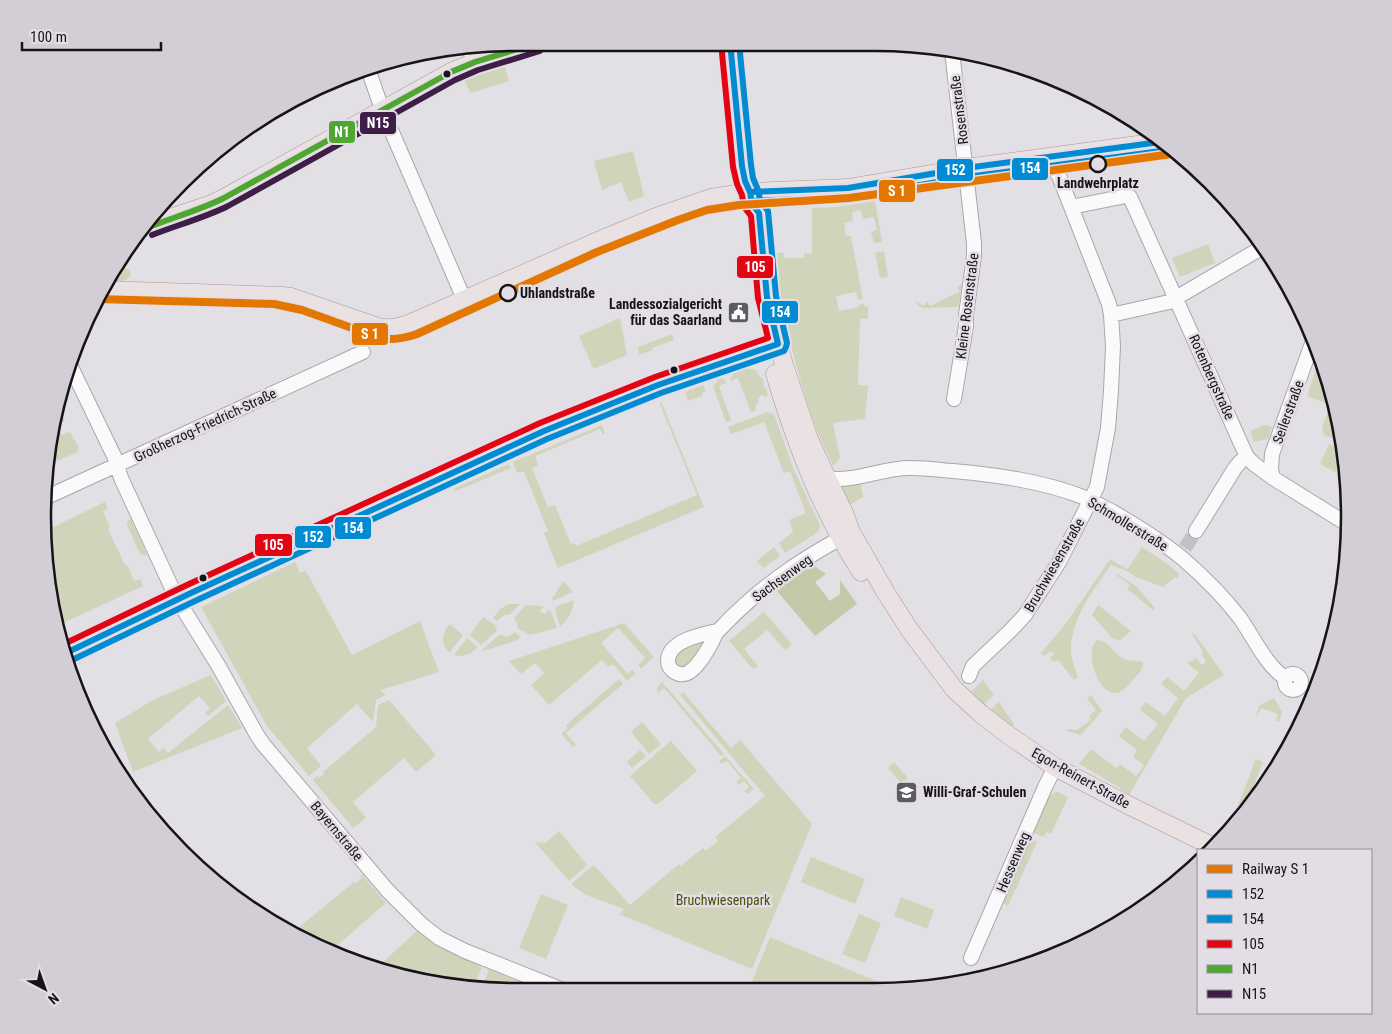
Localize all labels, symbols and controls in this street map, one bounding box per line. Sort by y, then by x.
scale bar [22,20,161,52]
text: 100 m [30,28,67,46]
unlabelled marker [442,69,452,79]
street label: Rosenstraße [947,74,971,145]
line badge: N15 [359,111,397,135]
text: N15 [367,115,389,131]
line badge: N1 [328,120,356,144]
text: N1 [334,124,350,140]
marker: Landwehrplatz [1089,155,1107,173]
line badge: 154 [1011,157,1049,181]
line badge: 152 [936,158,974,182]
text: 154 [1019,160,1041,176]
text: 152 [944,162,966,178]
place label: Landwehrplatz [1057,175,1139,191]
line badge: S 1 [878,179,916,203]
text: S 1 [888,183,906,199]
street label: Kleine Rosenstraße [953,252,981,360]
line badge: 105 [736,255,774,279]
text: 105 [744,259,766,275]
marker: Uhlandstraße [499,284,517,302]
place label: Uhlandstraße [520,285,595,301]
place label: Landessozialgericht für das Saarland [609,296,722,328]
public building icon: Landessozialgericht für das Saarland [726,300,750,324]
line badge: 154 [761,300,799,324]
text: 154 [769,304,791,320]
line badge: S 1 [351,322,389,346]
text: S 1 [361,326,379,342]
street label: Rotenbergstraße [1186,332,1238,422]
unlabelled marker [669,365,679,375]
street label: Seilerstraße [1269,378,1307,446]
street label: Großherzog-Friedrich-Straße [131,385,279,465]
street label: Schmollerstraße [1085,494,1171,554]
street label: Bruchwiesenstraße [1021,515,1088,615]
line badge: 154 [334,516,372,540]
text: 154 [342,520,364,536]
line badge: 152 [294,525,332,549]
text: 152 [302,529,324,545]
line badge: 105 [254,533,293,557]
text: 105 [262,537,284,553]
street label: Sachsenweg [749,551,815,605]
unlabelled marker [198,573,208,583]
street label: Egon-Reinert-Straße [1029,744,1133,812]
school or university icon: Willi-Graf-Schulen [895,780,919,804]
place label: Willi-Graf-Schulen [923,784,1027,800]
street label: Bayernstraße [308,798,367,864]
street label: Hessenweg [993,829,1033,895]
legend [1197,849,1372,1014]
text: Railway S 1 [1242,860,1309,878]
text: 152 [1242,885,1264,903]
park label: Bruchwiesenpark [676,892,771,908]
text: 154 [1242,910,1264,928]
text: 105 [1242,935,1264,953]
text: N1 [1242,960,1259,978]
north arrow [20,964,70,1014]
text: N15 [1242,985,1266,1003]
text: N [45,990,62,1008]

